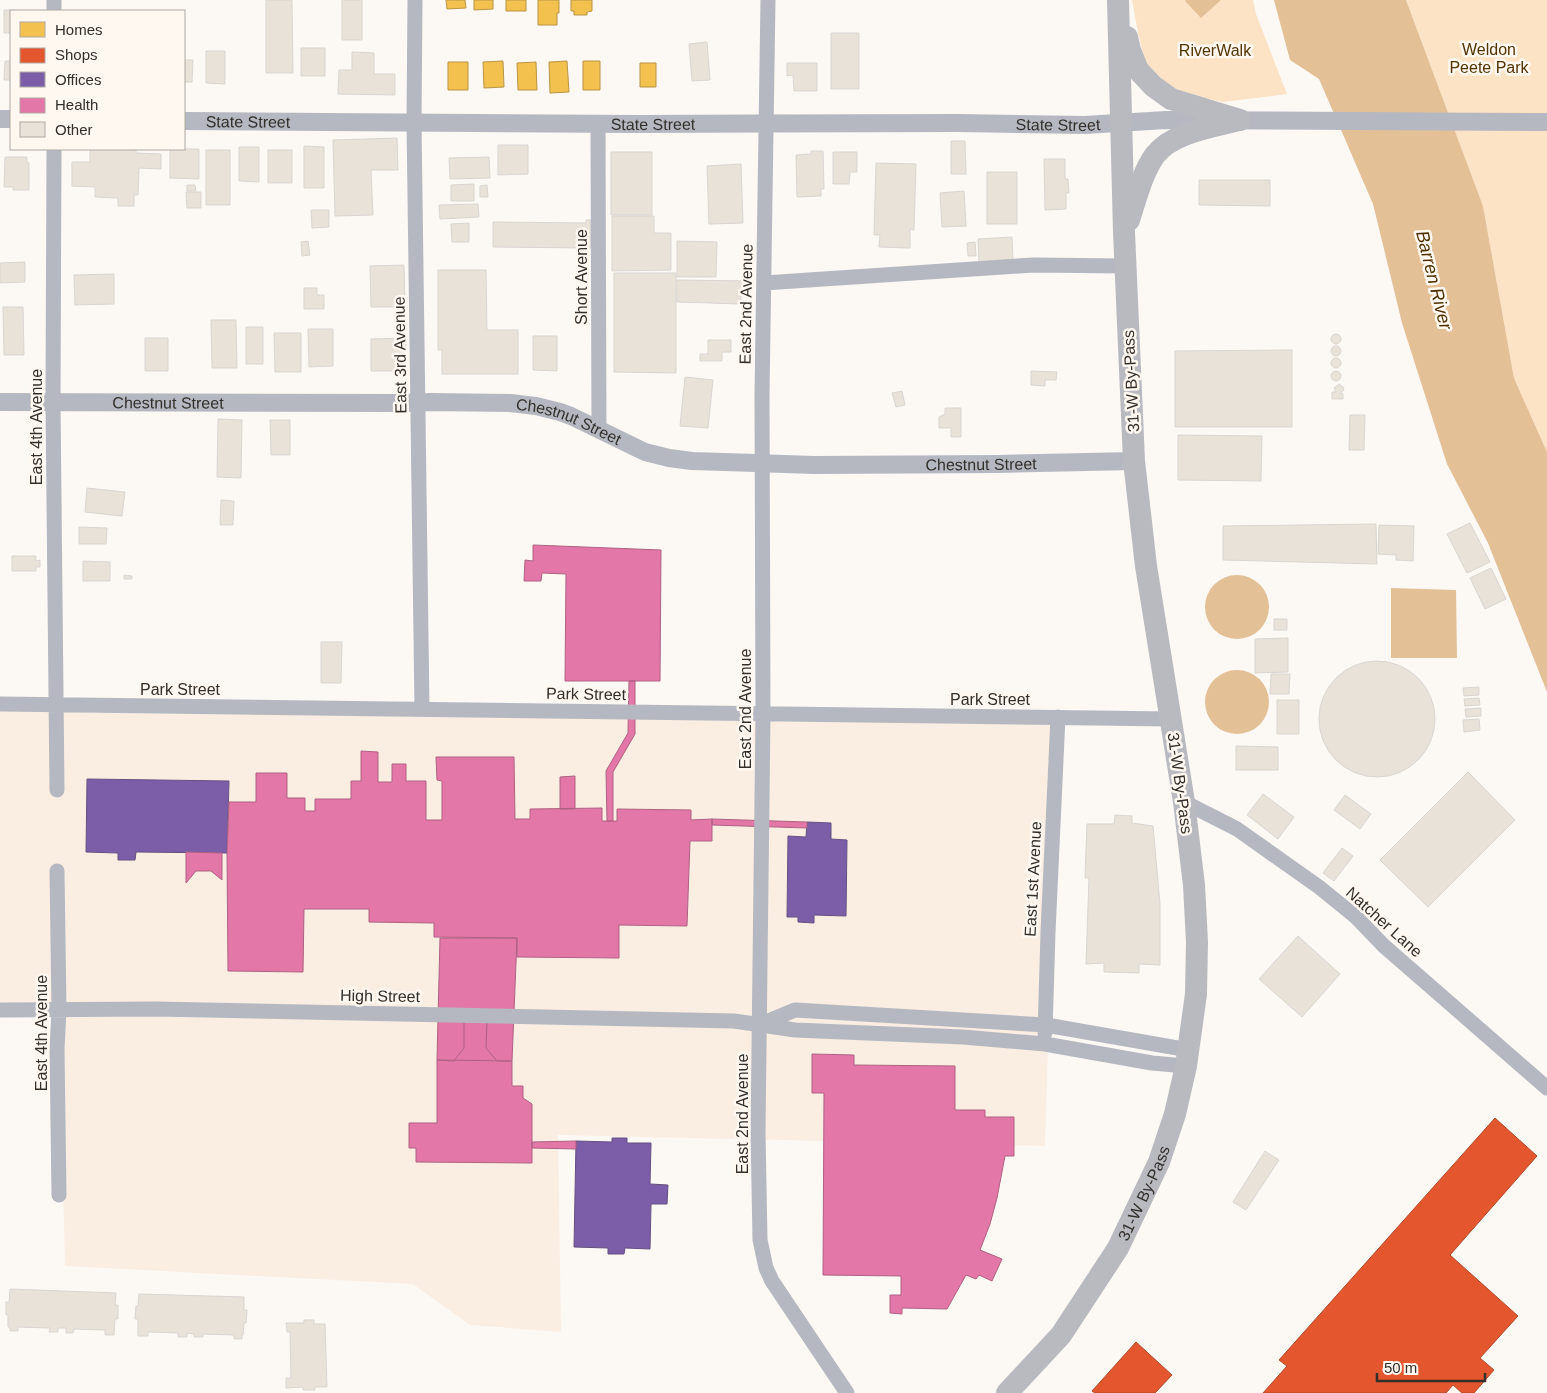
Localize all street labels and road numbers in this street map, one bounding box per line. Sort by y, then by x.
street label: State Street [206,113,291,130]
street label: State Street [611,115,696,133]
street label: State Street [1016,115,1101,134]
street label: Short Avenue [573,229,590,325]
street label: East 2nd Avenue [736,243,756,364]
street label: East 3rd Avenue [390,296,410,414]
street label: 31-W By-Pass [1120,330,1142,432]
street label: East 4th Avenue [28,369,45,485]
street label: Chestnut Street [112,394,224,411]
street label: Chestnut Street [515,395,625,448]
street label: Chestnut Street [925,455,1037,473]
street label: East 2nd Avenue [737,649,754,769]
street label: Park Street [140,681,221,698]
street label: Park Street [546,685,627,703]
street label: Park Street [950,691,1031,708]
street label: 31-W By-Pass [1164,731,1196,835]
street label: East 1st Avenue [1021,821,1045,937]
street label: Natcher Lane [1343,884,1425,961]
street label: East 4th Avenue [33,975,50,1091]
street label: High Street [340,987,421,1005]
street label: East 2nd Avenue [734,1054,751,1174]
street label: 31-W By-Pass [1114,1144,1172,1243]

